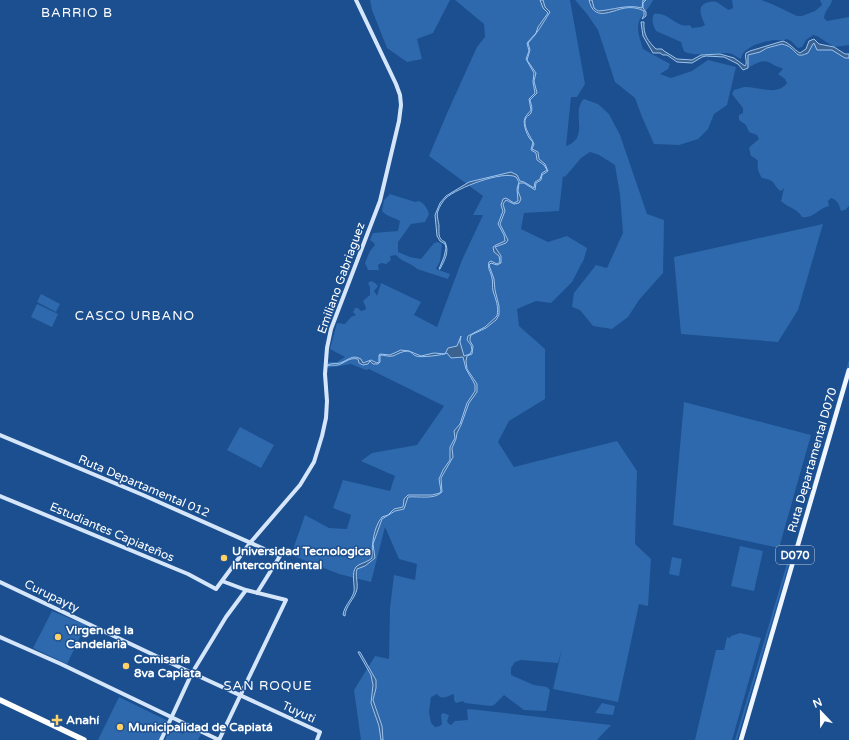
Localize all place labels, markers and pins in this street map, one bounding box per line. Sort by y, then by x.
place label: Universidad Tecnologica Intercontinental [232,544,371,572]
marker: Universidad Tecnologica Intercontinental [219,553,229,563]
place label: Virgen de la Candelaria [66,623,134,651]
marker: Virgen de la Candelaria [53,632,63,642]
place label: Comisaría 8va Capiata [134,652,202,681]
marker: Comisaría 8va Capiata [121,661,131,671]
place label: Anahí [66,713,99,727]
marker: Anahí [51,714,63,726]
place label: Municipalidad de Capiatá [128,720,273,735]
marker: Municipalidad de Capiatá [115,722,125,732]

